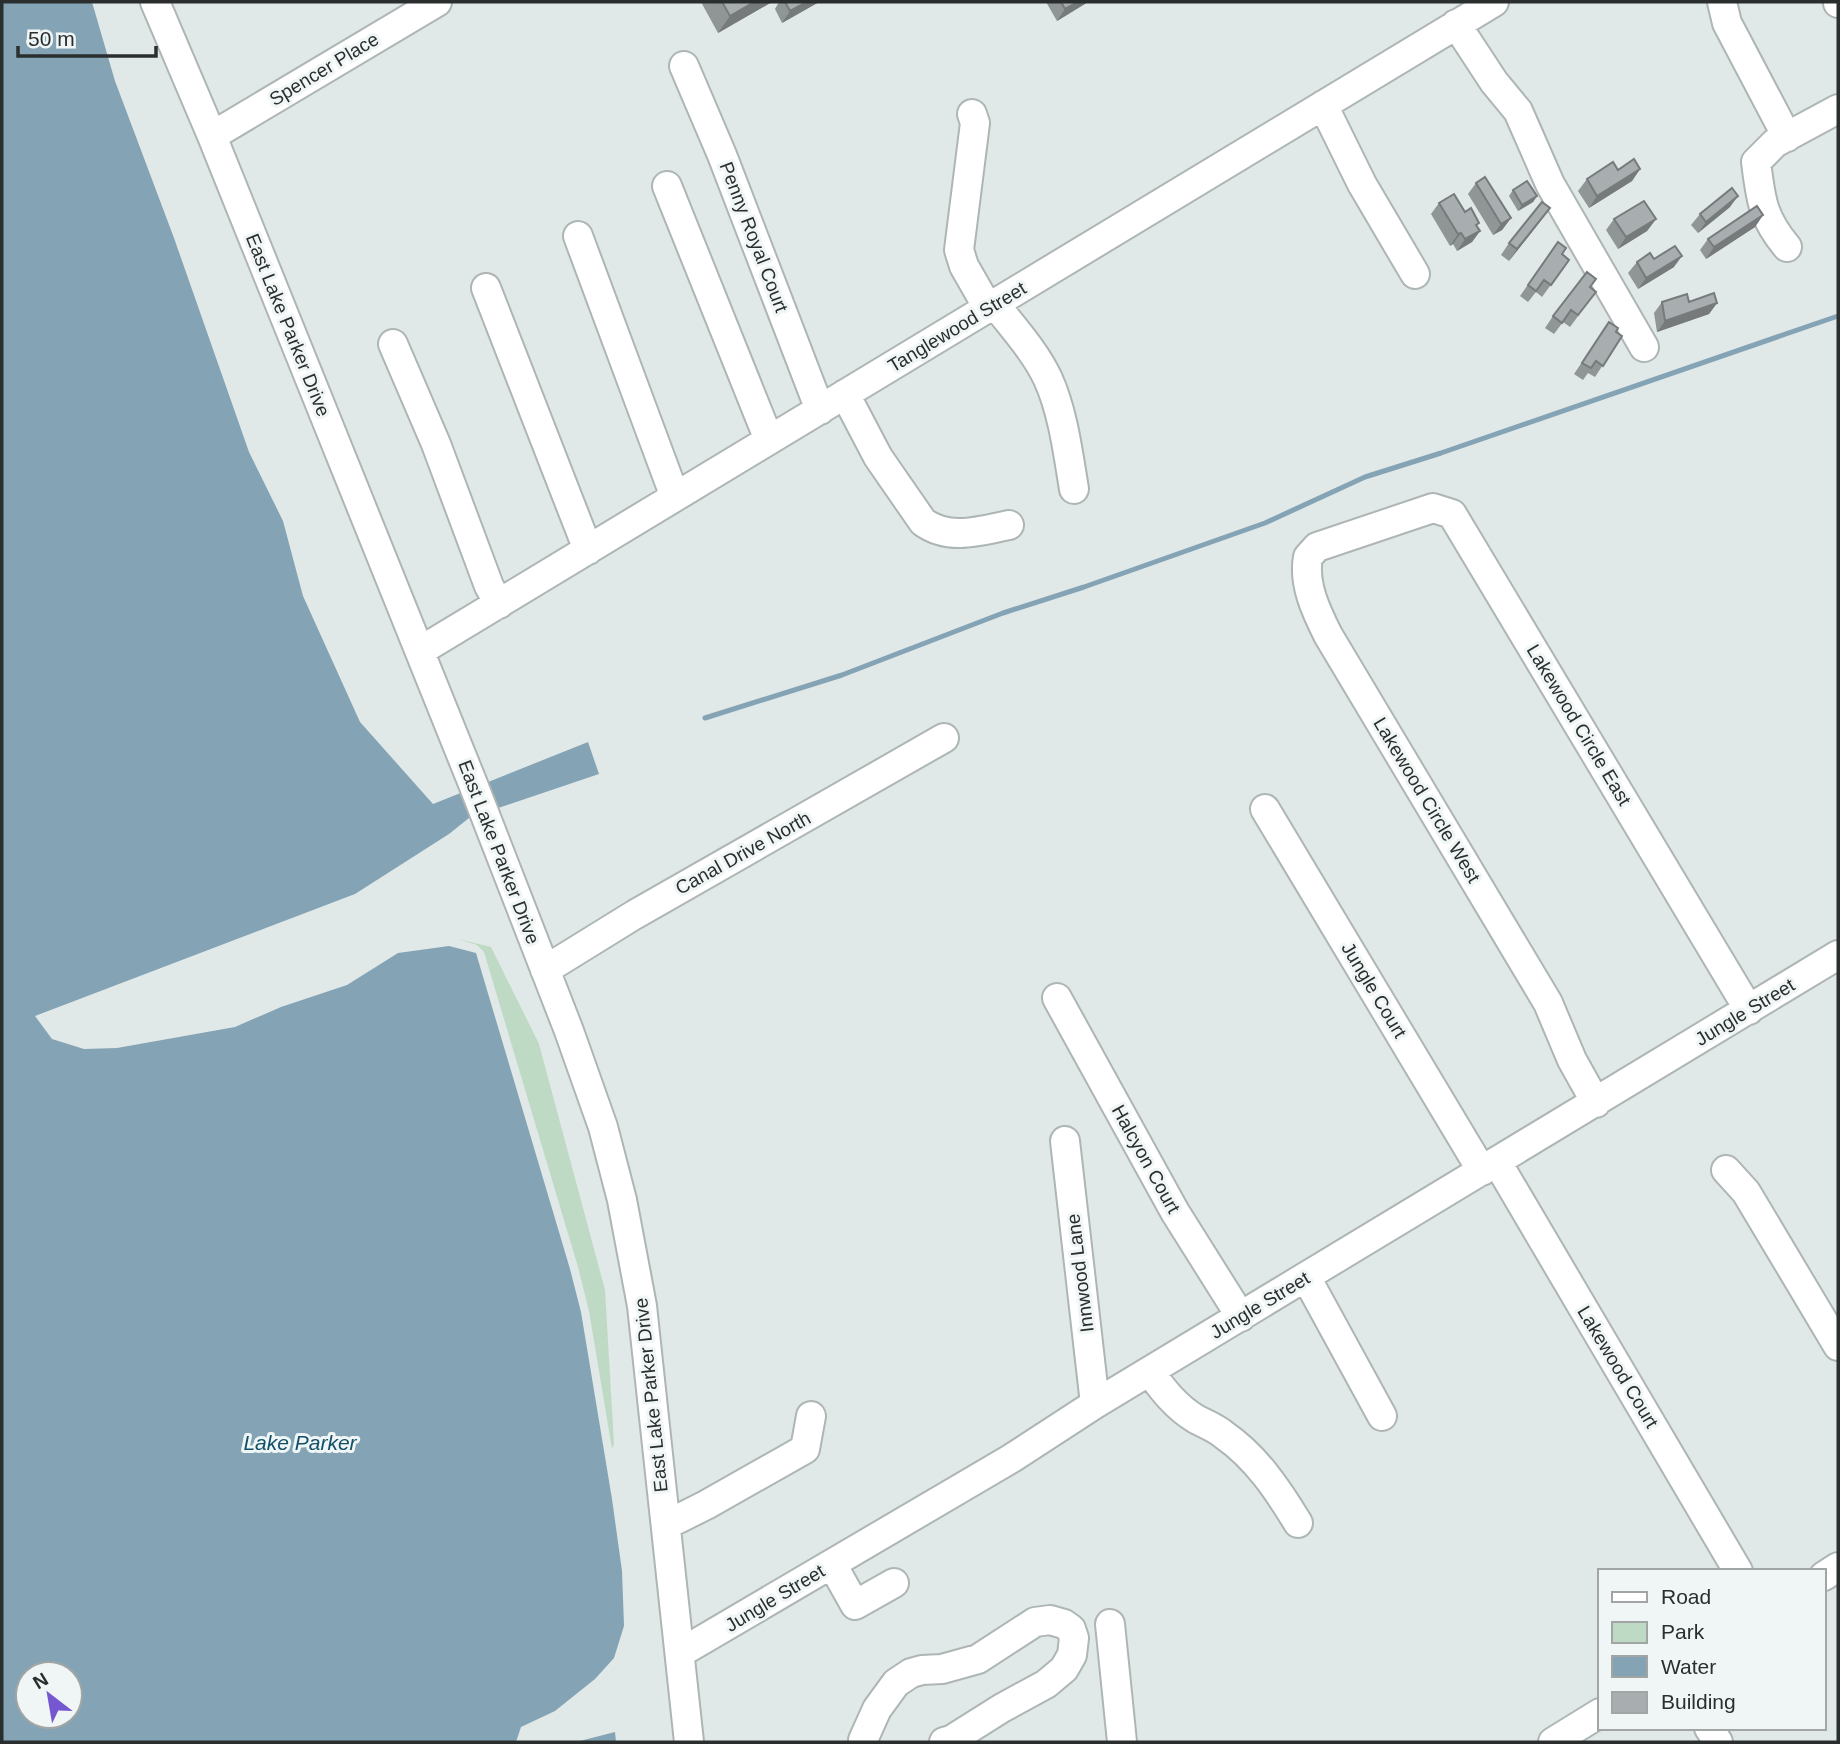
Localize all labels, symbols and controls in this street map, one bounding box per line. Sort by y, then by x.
scale bar [18,14,156,58]
text: 50 m [28,27,75,50]
street label: Spencer Place [266,28,382,110]
street label: Penny Royal Court [716,159,793,316]
street label: East Lake Parker Drive [242,230,334,420]
street label: Tanglewood Street [884,277,1030,377]
street label: Lakewood Circle East [1523,641,1636,810]
street label: Lakewood Circle West [1369,714,1485,887]
street label: East Lake Parker Drive [454,757,544,947]
street label: Canal Drive North [672,807,814,899]
street label: Jungle Court [1337,938,1411,1042]
street label: Jungle Street [1692,974,1799,1050]
street label: Halcyon Court [1108,1101,1185,1217]
street label: Innwood Lane [1062,1212,1098,1334]
street label: Jungle Street [1207,1267,1314,1343]
street label: East Lake Parker Drive [630,1297,672,1493]
street label: Lakewood Court [1573,1302,1663,1432]
water label: Lake Parker [243,1431,358,1454]
street label: Jungle Street [722,1560,829,1636]
legend [1598,1569,1826,1730]
text: Road [1661,1585,1711,1608]
text: Park [1661,1620,1705,1643]
text: Water [1661,1655,1716,1678]
north arrow [14,1660,84,1730]
text: N [29,1668,52,1693]
text: Building [1661,1690,1736,1713]

